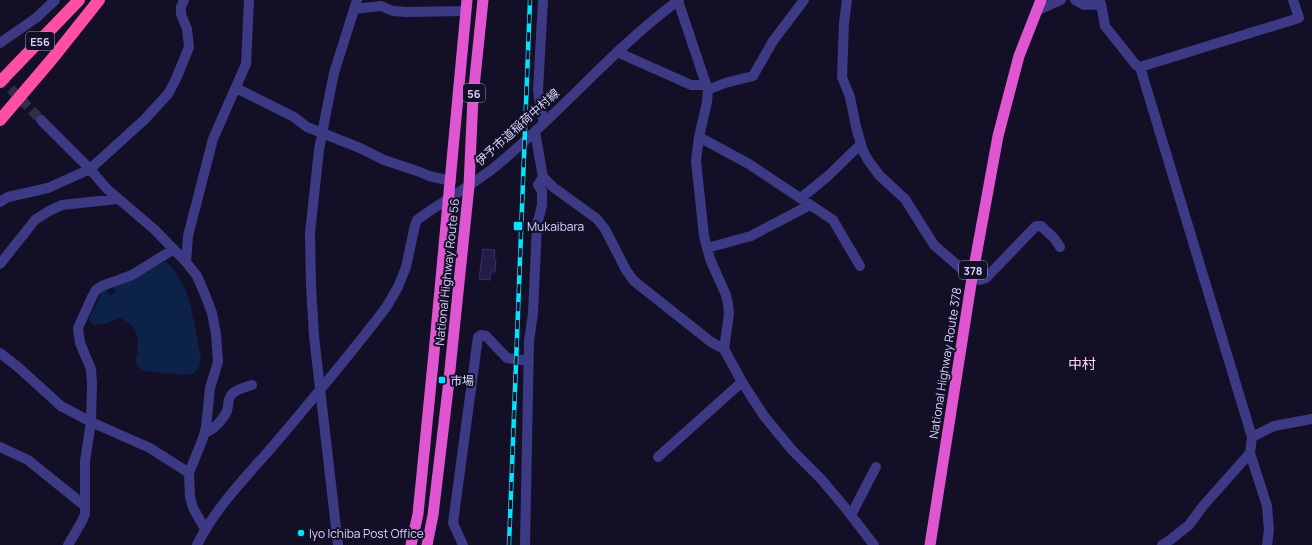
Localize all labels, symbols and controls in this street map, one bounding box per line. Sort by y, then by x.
road number: E56 [26,32,54,50]
road number: 56 [463,84,485,102]
street label: 伊予市道稲荷中村線 [471,85,563,169]
street label: National Highway Route 56 [431,198,463,346]
place label: Mukaibara [527,218,584,235]
marker: Mukaibara [512,220,524,232]
road number: 378 [959,261,987,279]
street label: National Highway Route 378 [925,286,965,440]
district label: 中村 [1068,354,1096,373]
place label: 市場 [450,372,474,389]
marker: 市場 [437,375,447,385]
place label: Iyo Ichiba Post Office [309,525,424,542]
marker: Iyo Ichiba Post Office [296,528,306,538]

